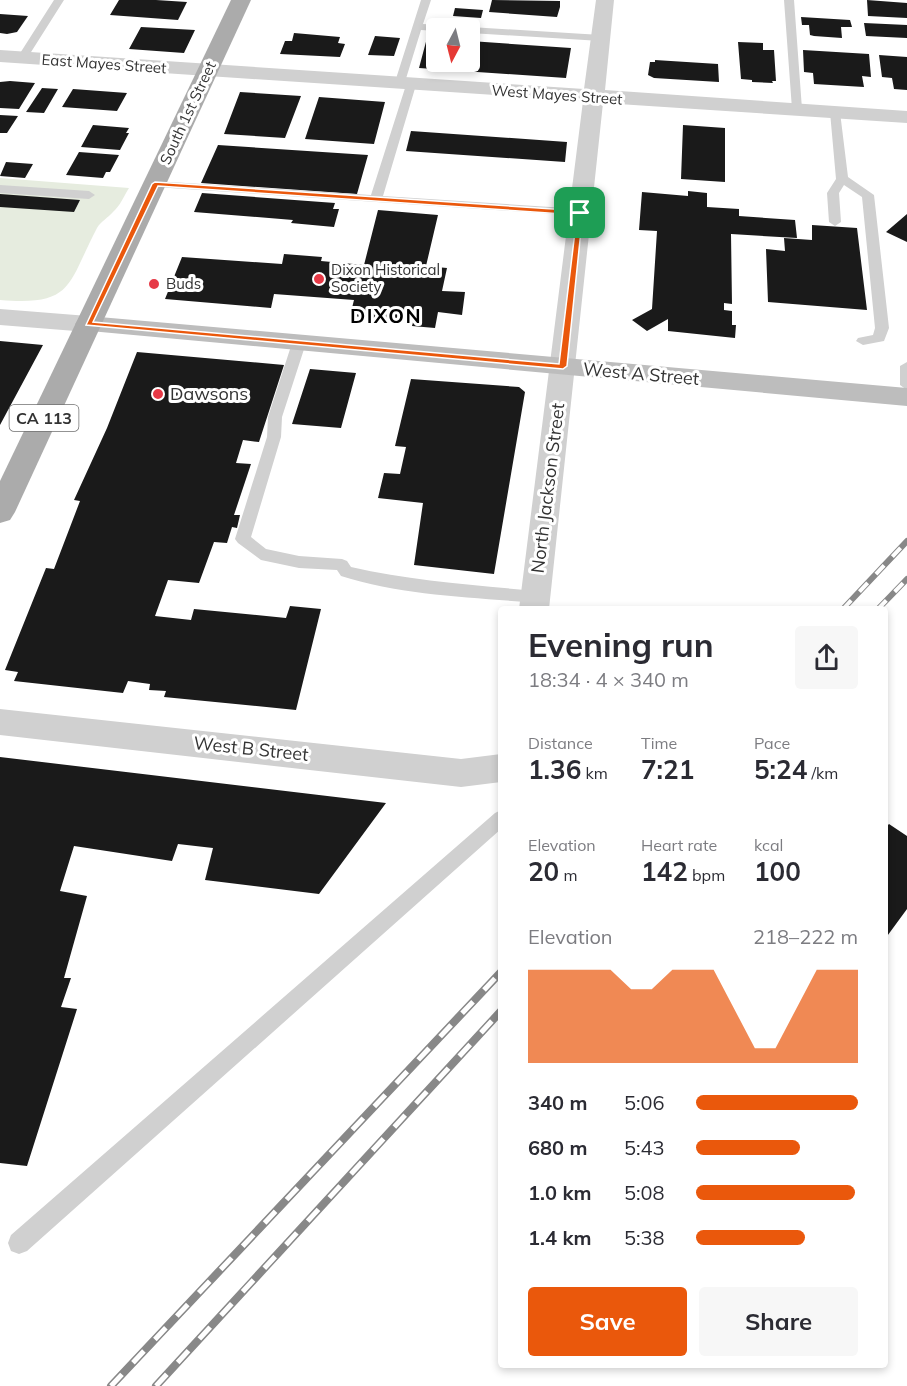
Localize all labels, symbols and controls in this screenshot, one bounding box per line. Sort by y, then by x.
north arrow [426,18,480,72]
map controls [426,18,480,72]
street label: East Mayes Street [41,50,167,77]
street label: South 1st Street [155,58,220,167]
street label: West Mayes Street [491,80,623,109]
pin [554,187,605,238]
icon: arrive [563,196,596,229]
place label: Dixon Historical Society [331,260,440,296]
marker: Dixon Historical Society [312,272,326,286]
place label: Buds [166,274,201,293]
marker: Buds [147,277,161,291]
district label: DIXON [350,303,422,328]
street label: West A Street [582,357,700,390]
place label: Dawsons [170,382,248,405]
marker: Dawsons [151,387,165,401]
street label: North Jackson Street [526,402,569,574]
road number: CA 113 [9,405,78,431]
text: Evening run [528,624,714,665]
button: share [795,626,858,689]
text: 18:34 · 4 × 340 m [528,667,689,692]
street label: West B Street [193,731,310,766]
text: Distance [528,733,593,753]
text: Time [641,733,677,753]
text: Pace [754,733,790,753]
text: 1.36 [528,753,581,786]
text: 7:21 [641,753,694,786]
text: 5:24 [754,753,807,786]
text: km [581,763,608,783]
text: /km [807,763,838,783]
text: Elevation [528,835,596,855]
text: Heart rate [641,835,717,855]
text: kcal [754,835,783,855]
text: 20 [528,855,559,888]
text: 142 [641,855,688,888]
text: 100 [754,855,801,888]
text: m [559,865,577,885]
text: bpm [688,865,725,885]
text: Elevation [528,924,613,949]
text: 218–222 m [753,924,858,949]
text: 340 m [528,1090,587,1115]
text: 5:06 [624,1090,665,1115]
text: 680 m [528,1135,587,1160]
text: 5:43 [624,1135,665,1160]
text: 1.0 km [528,1180,591,1205]
text: 5:08 [624,1180,665,1205]
text: 1.4 km [528,1225,591,1250]
text: 5:38 [624,1225,665,1250]
button: Save [528,1287,687,1356]
button: Share [699,1287,858,1356]

